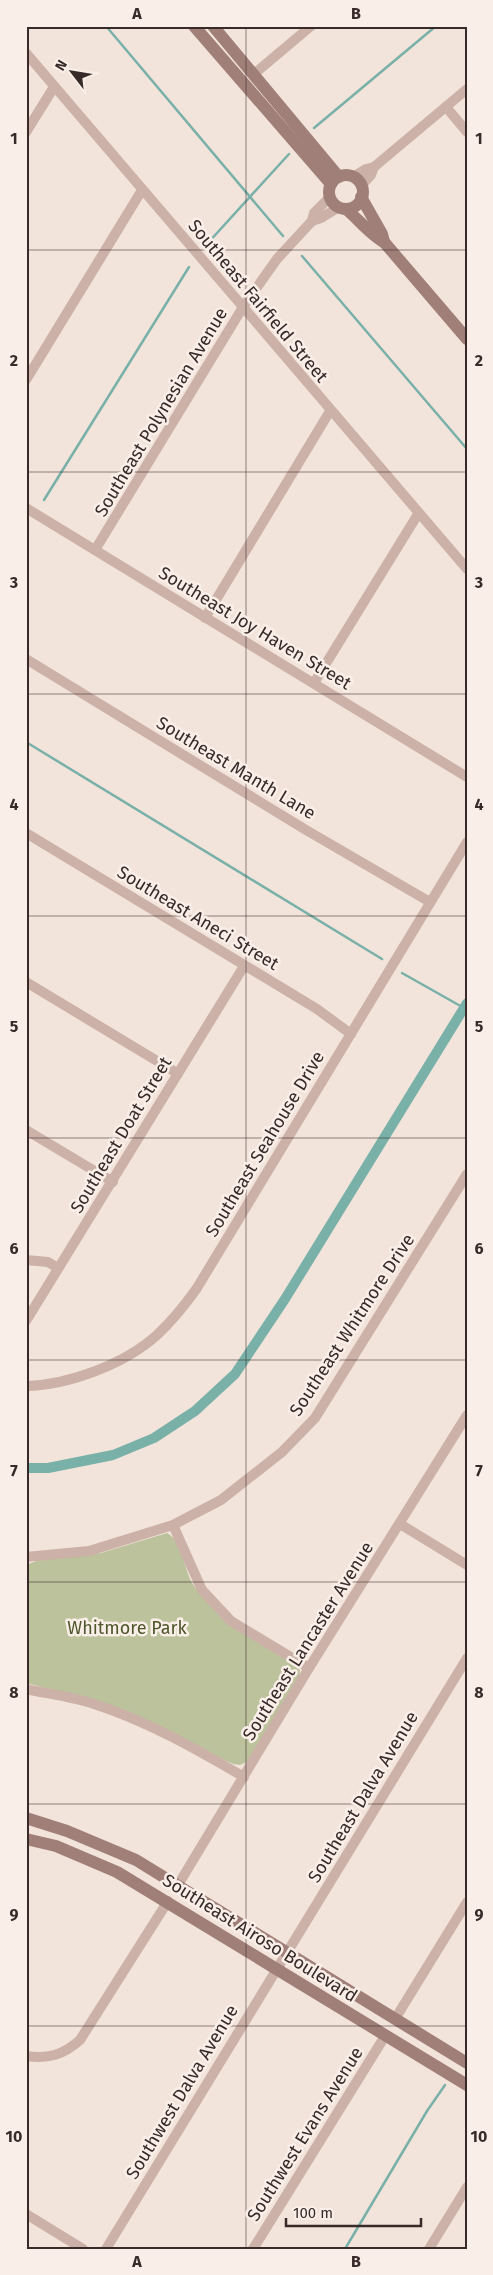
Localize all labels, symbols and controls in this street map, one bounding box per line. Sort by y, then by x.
text: A [131,4,142,23]
text: B [351,4,361,23]
north arrow [48,48,98,98]
text: N [52,57,71,74]
text: 1 [10,129,18,148]
text: 1 [475,129,483,148]
street label: Southeast Fairfield Street [183,215,333,387]
street label: Southeast Polynesian Avenue [90,304,232,520]
text: 2 [10,351,18,370]
text: 2 [475,351,483,370]
street label: Southeast Joy Haven Street [155,562,356,695]
text: 3 [9,573,18,592]
text: 3 [474,573,483,592]
street label: Southeast Manth Lane [152,712,320,824]
text: 4 [9,795,19,814]
text: 4 [474,795,484,814]
street label: Southeast Aneci Street [113,861,283,975]
text: 5 [10,1017,19,1036]
text: 5 [475,1017,484,1036]
street label: Southeast Seahouse Drive [201,1047,329,1241]
street label: Southeast Doat Street [66,1052,177,1217]
street label: Southeast Whitmore Drive [285,1230,419,1420]
text: 6 [9,1239,19,1258]
text: 6 [474,1239,484,1258]
text: 7 [10,1461,18,1480]
text: 7 [475,1461,483,1480]
street label: Southeast Lancaster Avenue [238,1538,378,1744]
park label: Whitmore Park [67,1617,187,1639]
text: 8 [9,1683,19,1702]
text: 8 [474,1683,484,1702]
street label: Southeast Dalva Avenue [303,1707,423,1887]
street label: Southeast Airoso Boulevard [159,1869,361,2007]
text: 9 [10,1905,19,1924]
text: 9 [475,1905,484,1924]
street label: Southwest Dalva Avenue [121,2001,243,2183]
street label: Southwest Evans Avenue [242,2043,368,2225]
text: 10 [6,2127,22,2146]
text: 10 [471,2127,487,2146]
scale bar [286,2195,420,2227]
text: 100 m [293,2204,333,2222]
text: A [131,2252,142,2271]
text: B [351,2252,361,2271]

